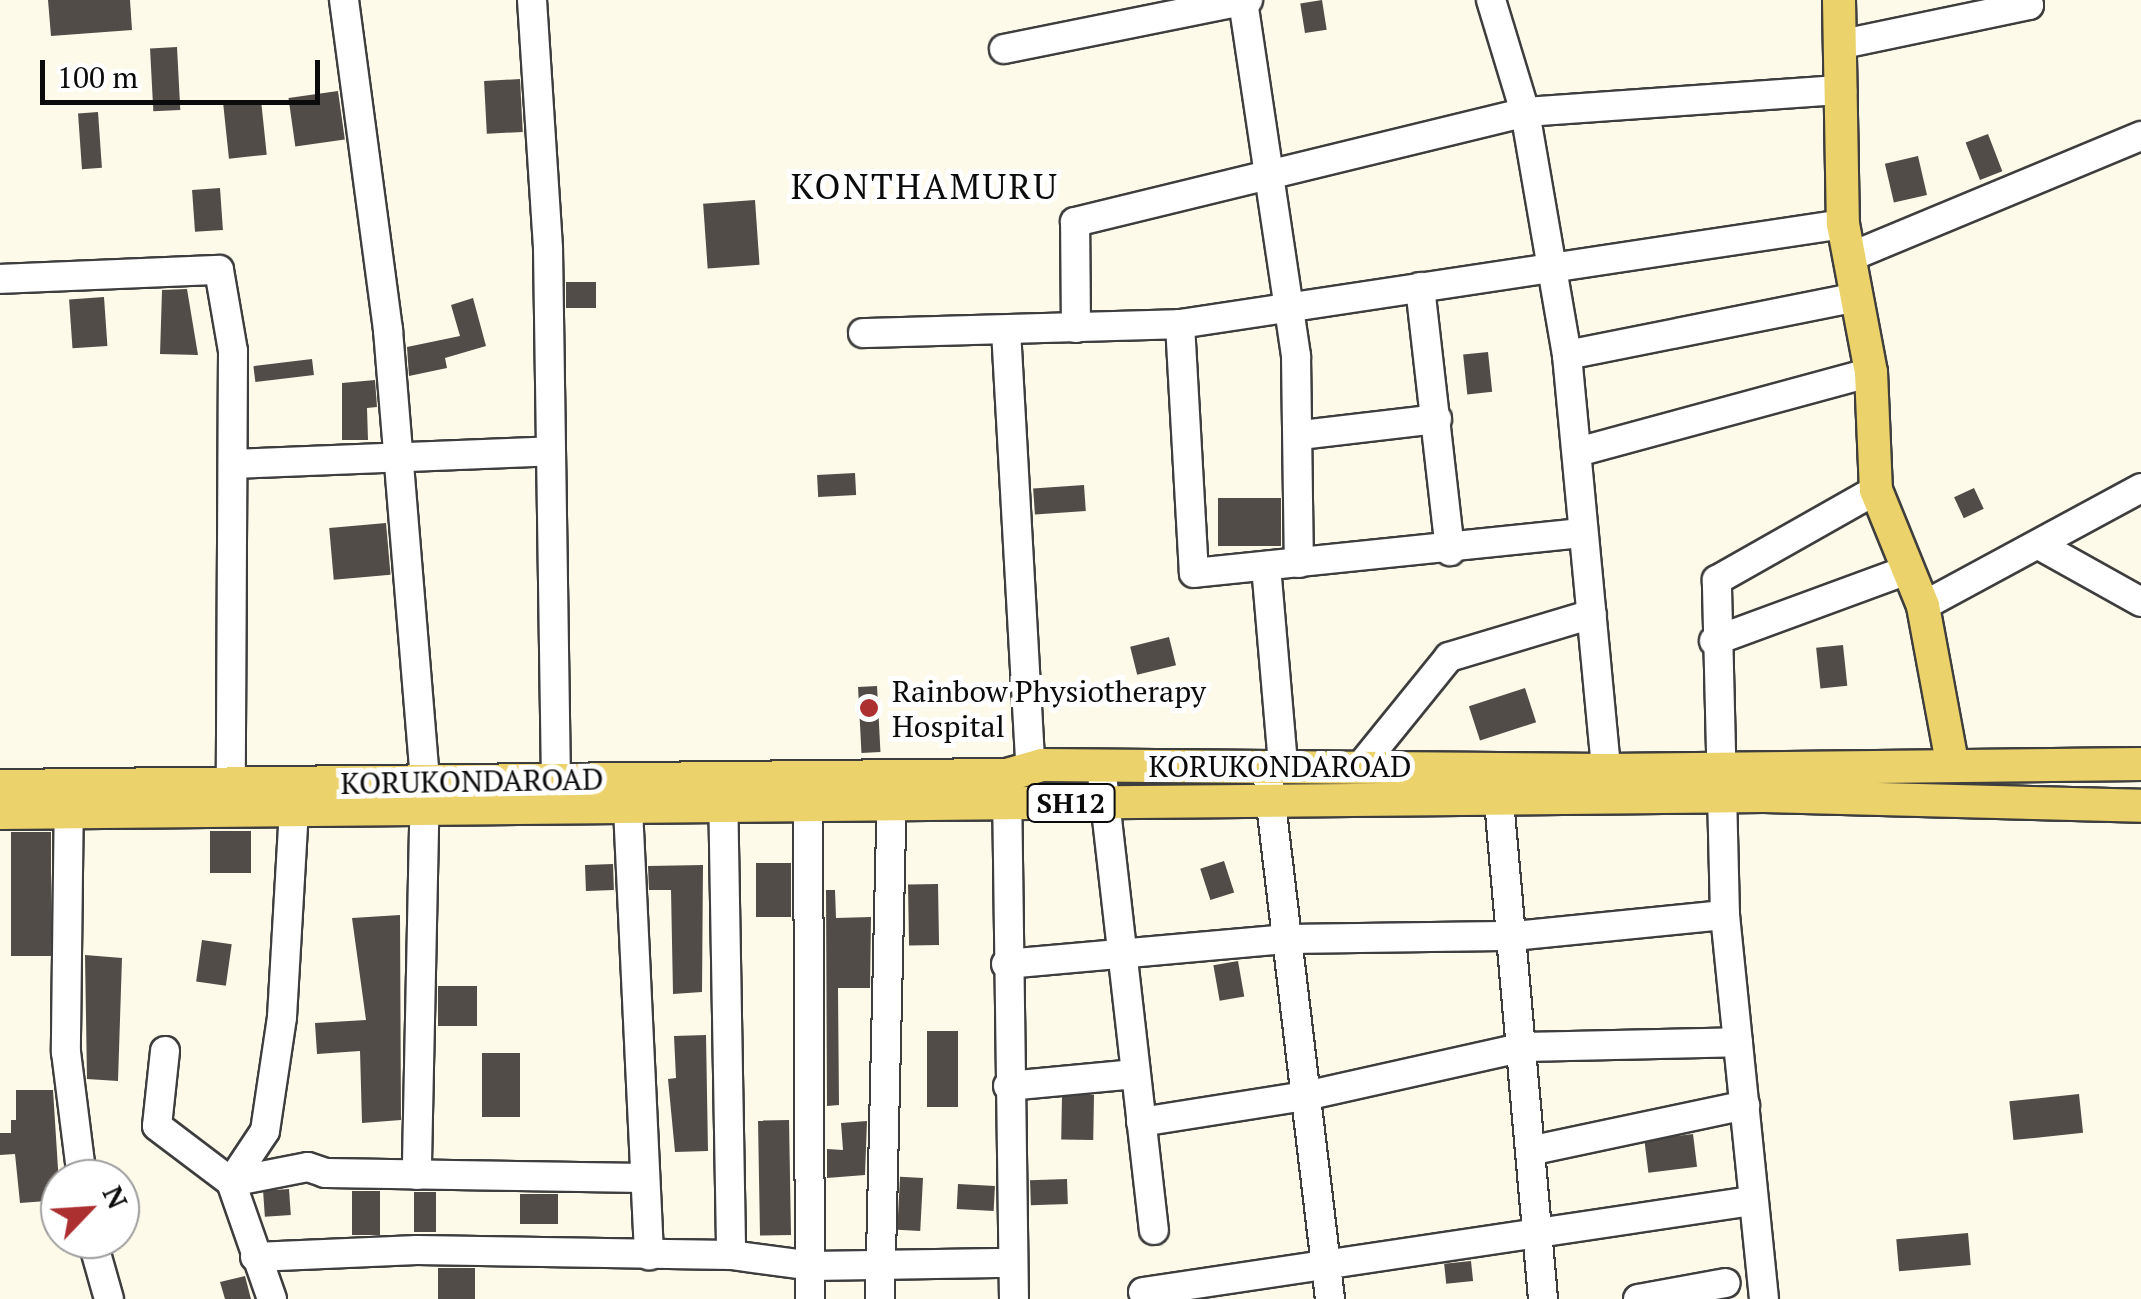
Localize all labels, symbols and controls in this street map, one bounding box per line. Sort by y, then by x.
scale bar [45,40,325,102]
text: 100 m [57,57,138,97]
district label: KONTHAMURU [791,165,1059,207]
place label: Rainbow Physiotherapy Hospital [892,673,1206,744]
marker: Rainbow Physiotherapy Hospital [856,695,882,721]
street label: KORUKONDAROAD [1148,748,1412,784]
street label: KORUKONDAROAD [340,761,604,801]
road number: SH12 [1026,780,1116,826]
north arrow [40,1159,140,1259]
text: N [95,1180,137,1214]

